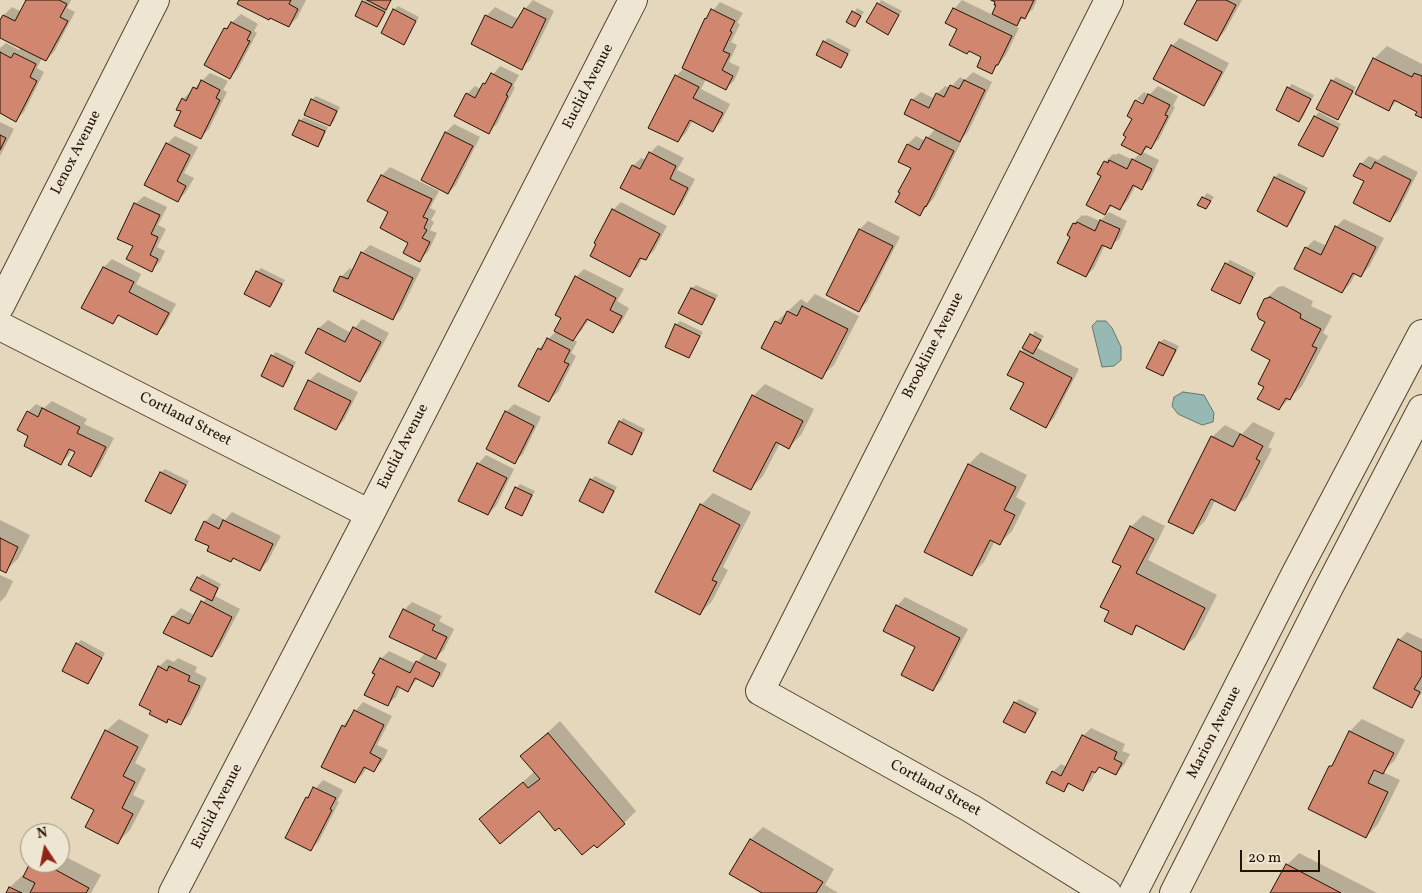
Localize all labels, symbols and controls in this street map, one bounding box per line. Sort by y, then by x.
street label: Euclid Avenue [560,41,618,133]
street label: Lenox Avenue [48,108,106,198]
street label: Brookline Avenue [899,290,969,402]
street label: Cortland Street [136,389,234,451]
street label: Euclid Avenue [375,401,433,493]
street label: Marion Avenue [1184,684,1246,782]
street label: Cortland Street [886,757,984,821]
street label: Euclid Avenue [189,761,247,853]
north arrow [20,823,70,873]
text: N [35,823,49,844]
scale bar [1242,840,1322,872]
text: 20 m [1248,848,1281,869]

